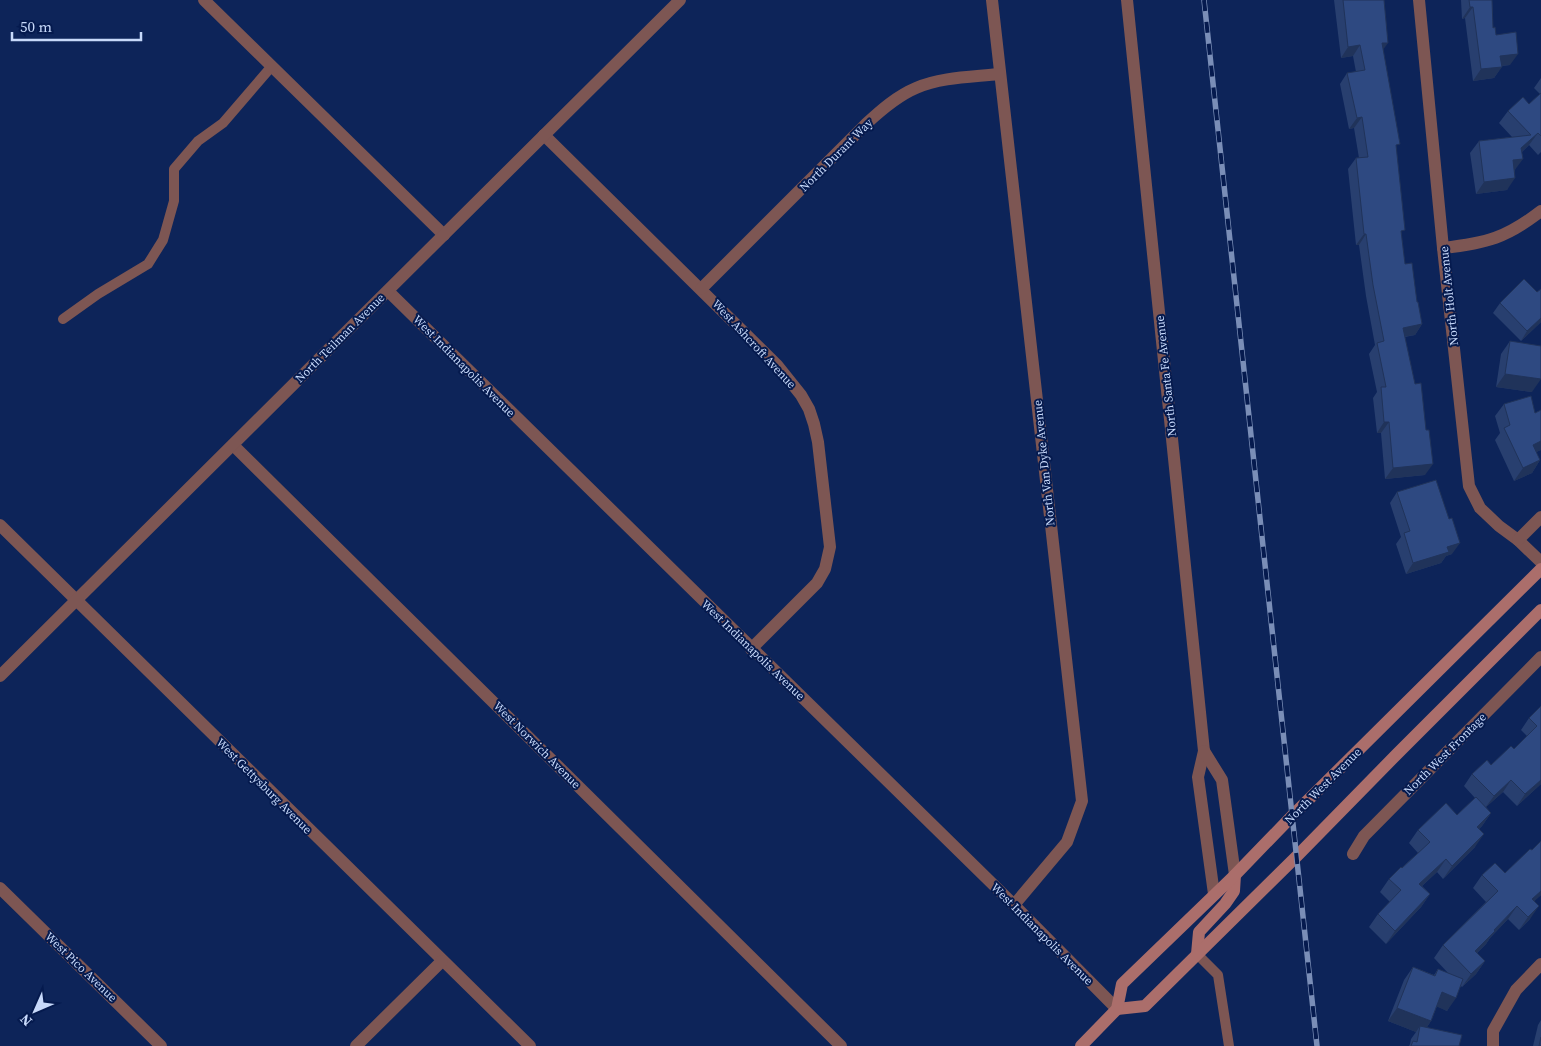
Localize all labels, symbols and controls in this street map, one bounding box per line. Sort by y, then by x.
scale bar [12,10,141,42]
text: 50 m [20,16,52,37]
street label: North Durant Way [796,114,877,195]
street label: North Holt Avenue [1436,246,1462,346]
street label: North Teilman Avenue [292,290,388,386]
street label: West Ashcroft Avenue [708,296,800,392]
street label: West Indianapolis Avenue [410,312,518,420]
street label: North Santa Fe Avenue [1152,315,1180,437]
street label: North Van Dyke Avenue [1029,399,1059,527]
street label: West Indianapolis Avenue [698,596,808,704]
street label: West Norwich Avenue [490,698,584,792]
street label: North West Frontage [1400,709,1490,799]
street label: West Gettysburg Avenue [213,735,315,837]
street label: North West Avenue [1281,744,1365,828]
street label: West Indianapolis Avenue [988,880,1096,988]
street label: West Pico Avenue [42,929,120,1005]
north arrow [10,986,60,1036]
text: N [15,1010,36,1031]

